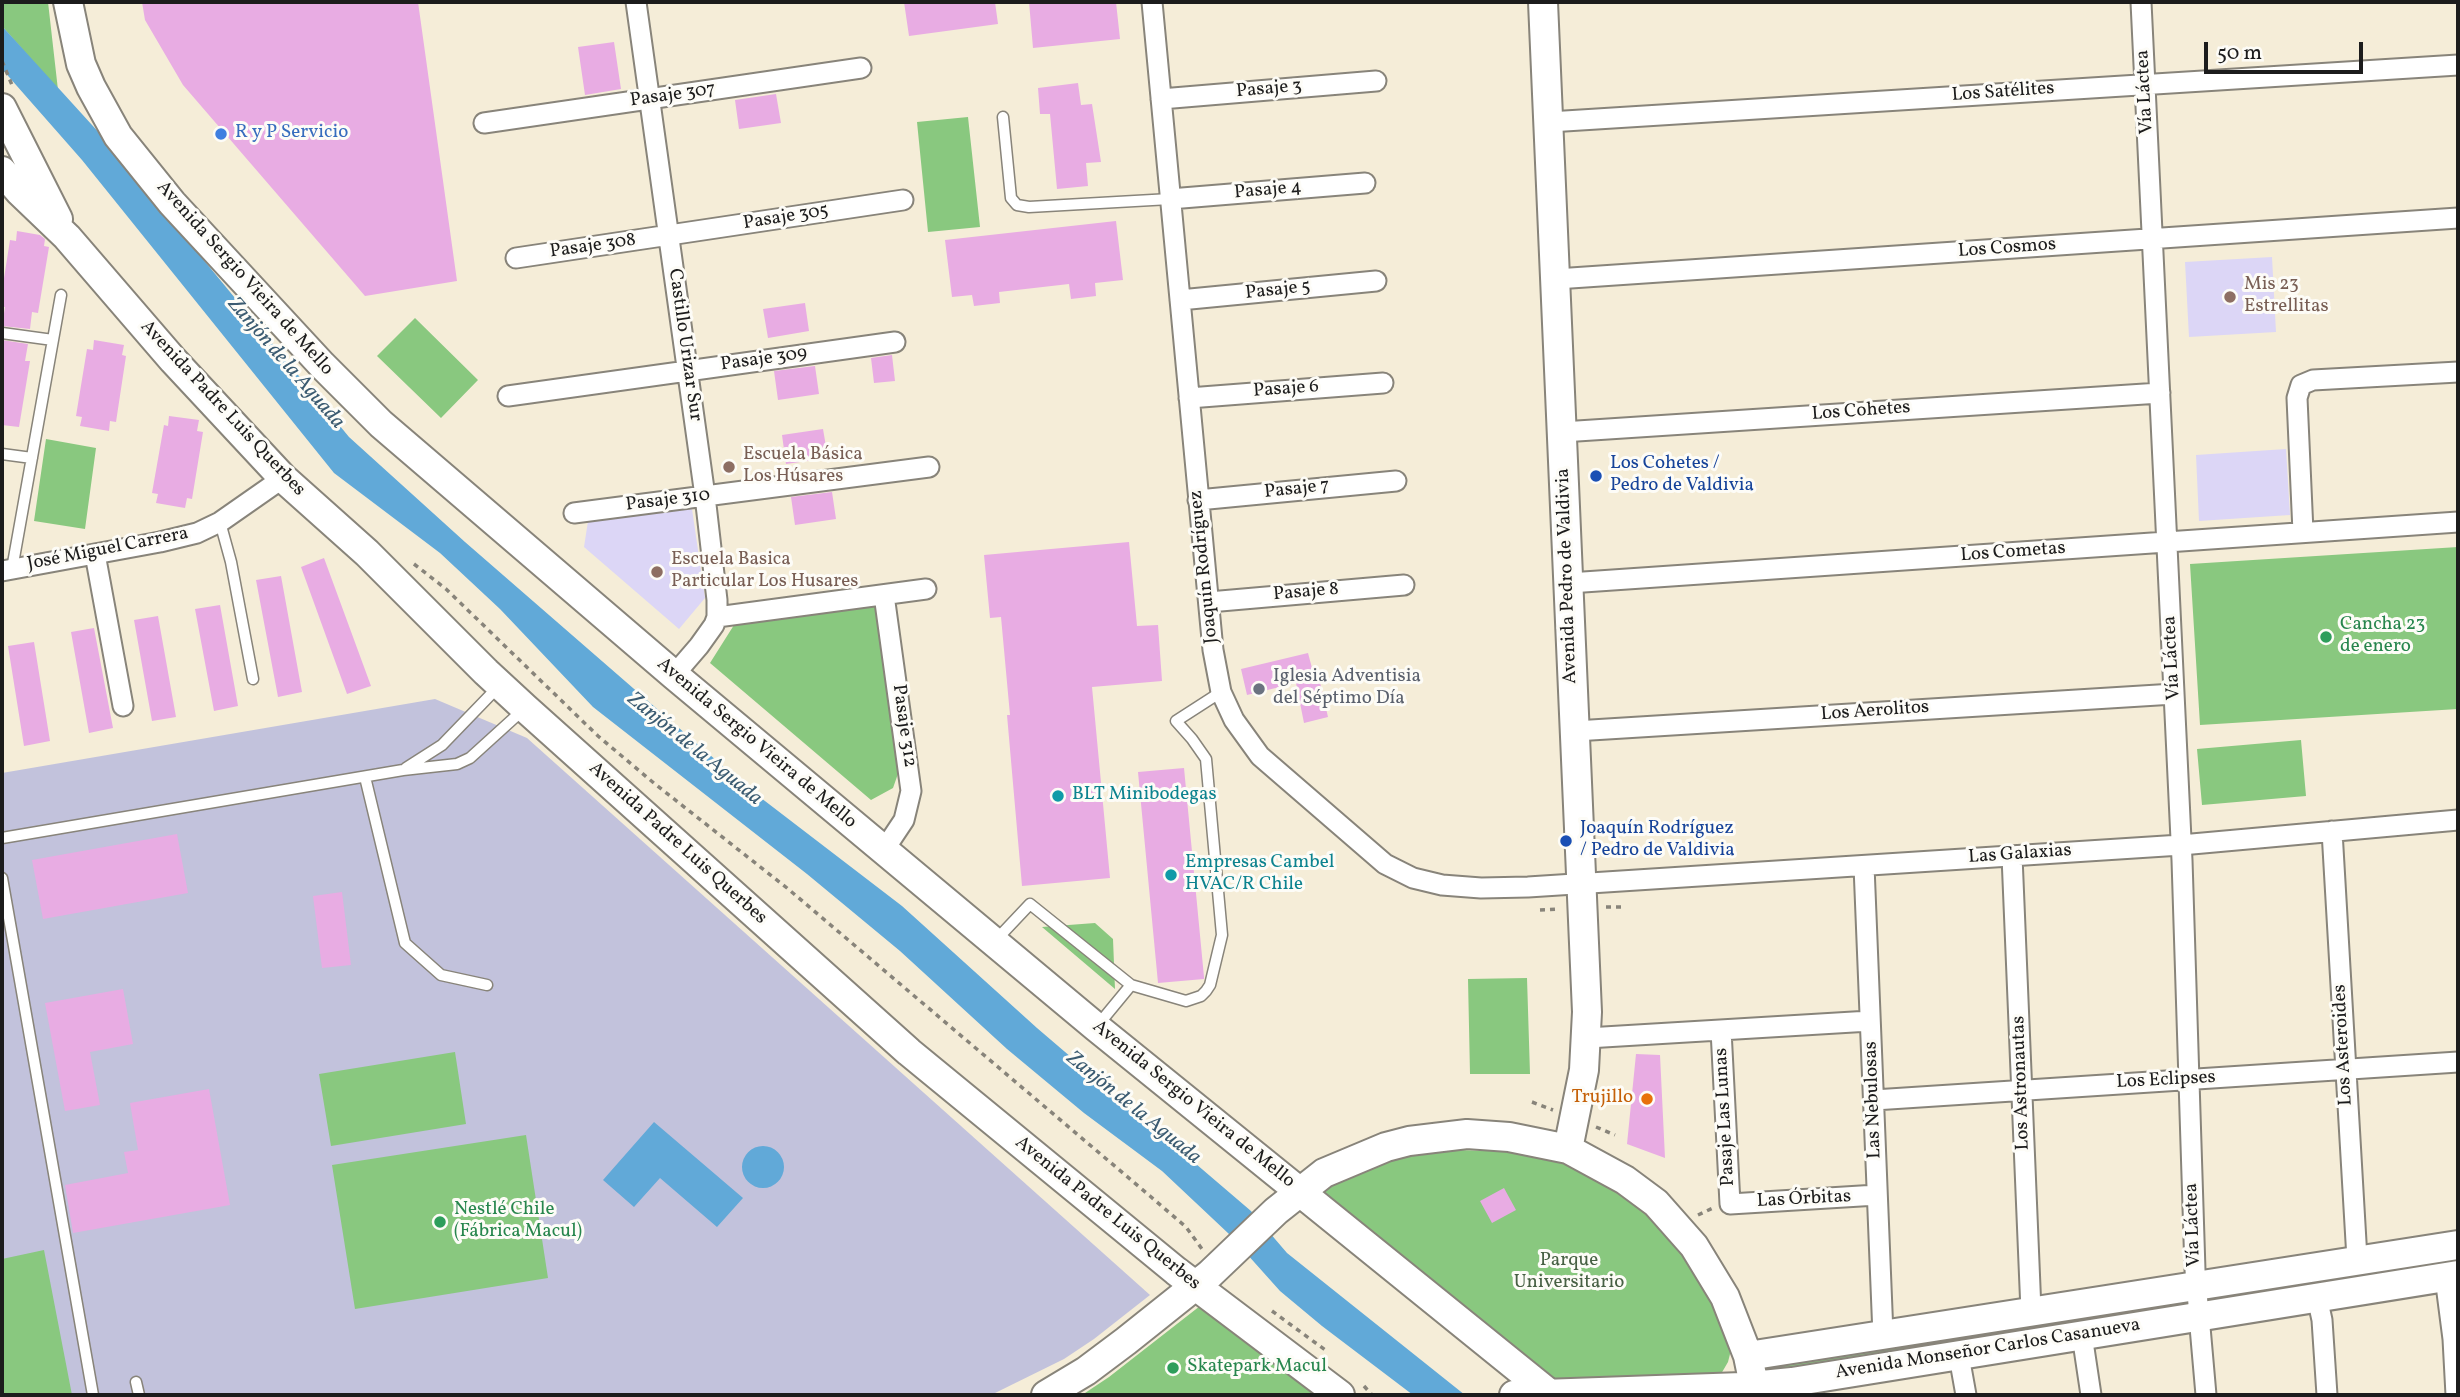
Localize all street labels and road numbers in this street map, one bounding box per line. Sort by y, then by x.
street label: Vía Láctea [2132,49,2160,135]
street label: Pasaje 3 [1235,76,1303,104]
street label: Los Satélites [1951,78,2055,108]
street label: Pasaje 307 [629,79,717,113]
street label: Avenida Sergio Vieira de Mello [151,177,337,381]
street label: Pasaje 4 [1233,177,1303,205]
street label: Pasaje 305 [742,200,830,236]
street label: Pasaje 308 [548,230,638,264]
street label: Los Cosmos [1957,234,2057,264]
street label: Castillo Urizar Sur [662,267,706,423]
street label: Pasaje 5 [1244,276,1312,306]
street label: Avenida Padre Luis Querbes [134,316,310,502]
street label: Pasaje 309 [719,343,809,377]
street label: Pasaje 6 [1252,376,1320,404]
street label: Los Cohetes [1811,397,1911,427]
street label: Avenida Pedro de Valdivia [1553,468,1583,684]
street label: Pasaje 7 [1263,475,1331,505]
street label: Pasaje 310 [625,485,711,517]
street label: Joaquín Rodríguez [1186,489,1224,645]
street label: José Miguel Carrera [25,523,191,577]
street label: Los Cometas [1960,538,2066,568]
street label: Pasaje 8 [1272,579,1340,607]
street label: Vía Láctea [2159,615,2187,701]
street label: Avenida Sergio Vieira de Mello [651,654,861,834]
street label: Pasaje 312 [886,683,920,769]
street label: Los Aerolitos [1820,697,1930,727]
street label: Avenida Padre Luis Querbes [583,758,771,930]
street label: Las Galaxias [1968,840,2072,870]
street label: Los Asteroides [2329,984,2359,1106]
street label: Los Astronautas [2008,1015,2036,1151]
street label: Avenida Sergio Vieira de Mello [1087,1016,1299,1194]
street label: Las Nebulosas [1861,1041,1887,1159]
street label: Pasaje Las Lunas [1711,1047,1741,1187]
street label: Los Eclipses [2116,1067,2216,1095]
street label: Avenida Padre Luis Querbes [1010,1132,1204,1296]
street label: Vía Láctea [2181,1182,2207,1268]
street label: Las Órbitas [1756,1186,1852,1214]
street label: Avenida Monseñor Carlos Casanueva [1834,1315,2142,1385]

